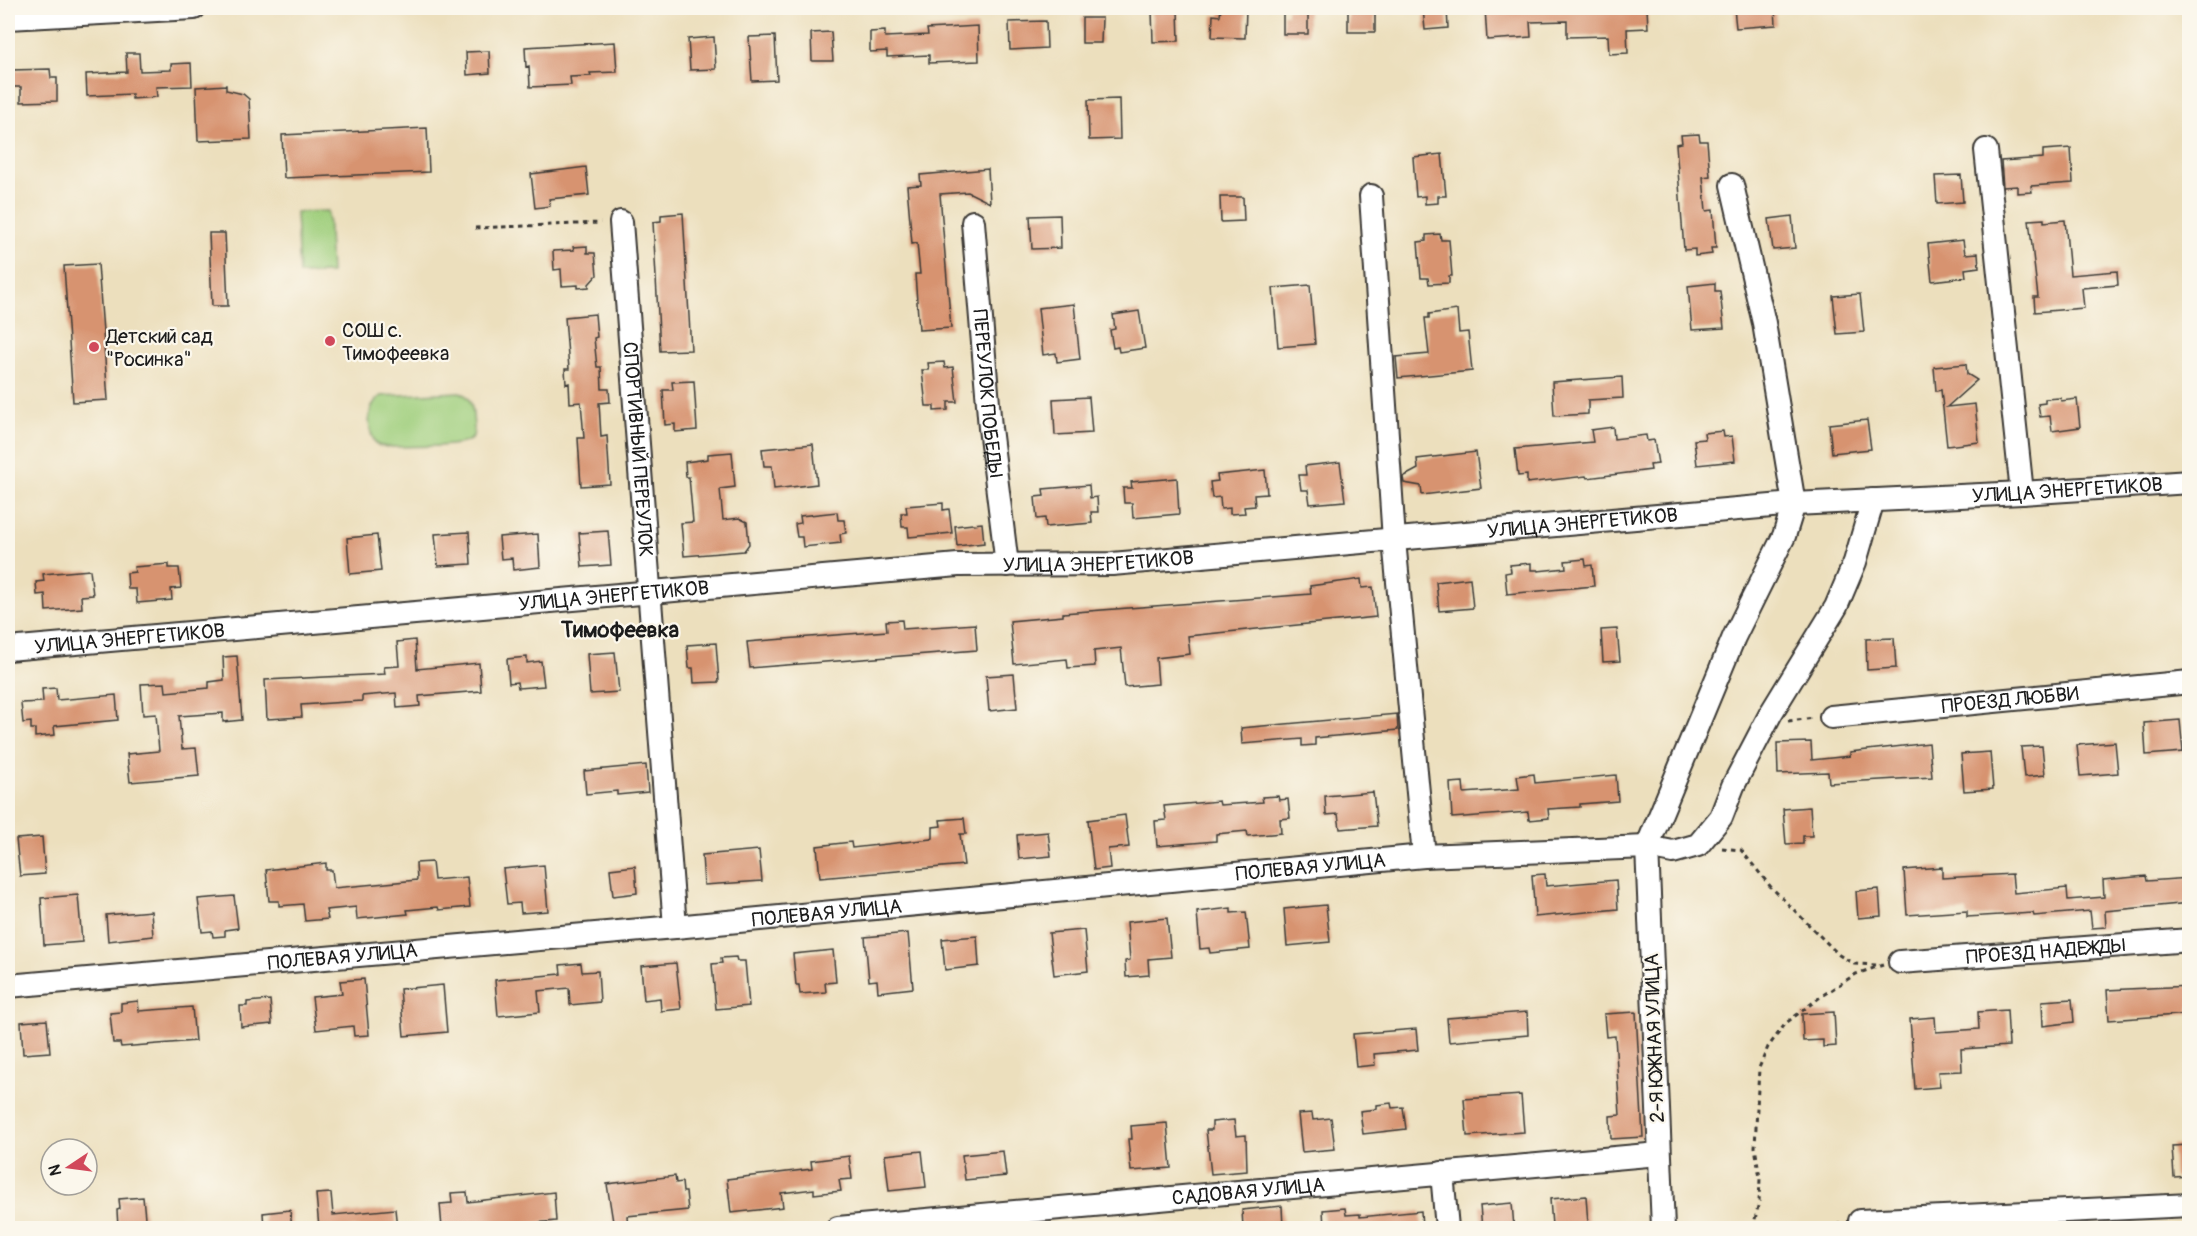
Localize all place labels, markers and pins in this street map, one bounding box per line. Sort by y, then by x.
place label: СОШ с. Тимофеевка [342,318,449,366]
place label: Детский сад "Росинка" [105,324,213,372]
marker: СОШ с. Тимофеевка [323,334,337,348]
marker: Детский сад "Росинка" [87,340,101,354]

